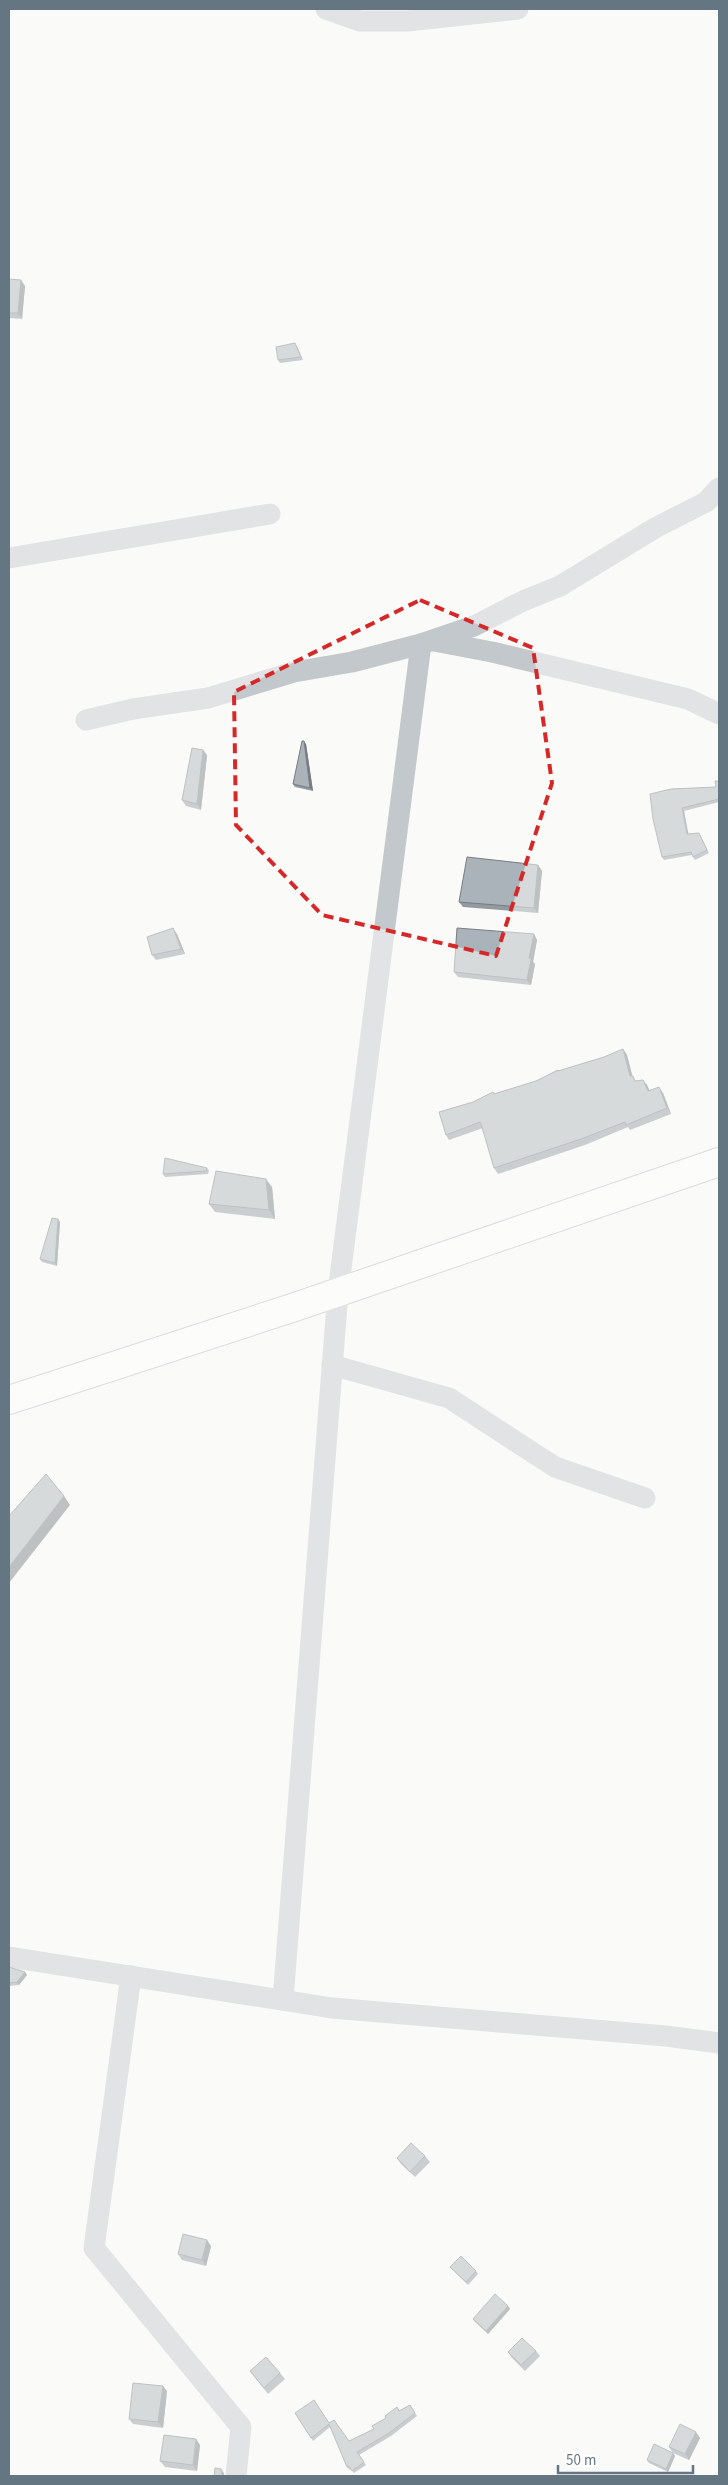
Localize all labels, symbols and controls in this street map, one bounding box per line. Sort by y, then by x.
scale bar [558,2442,693,2474]
text: 50 m [566,2450,596,2471]

